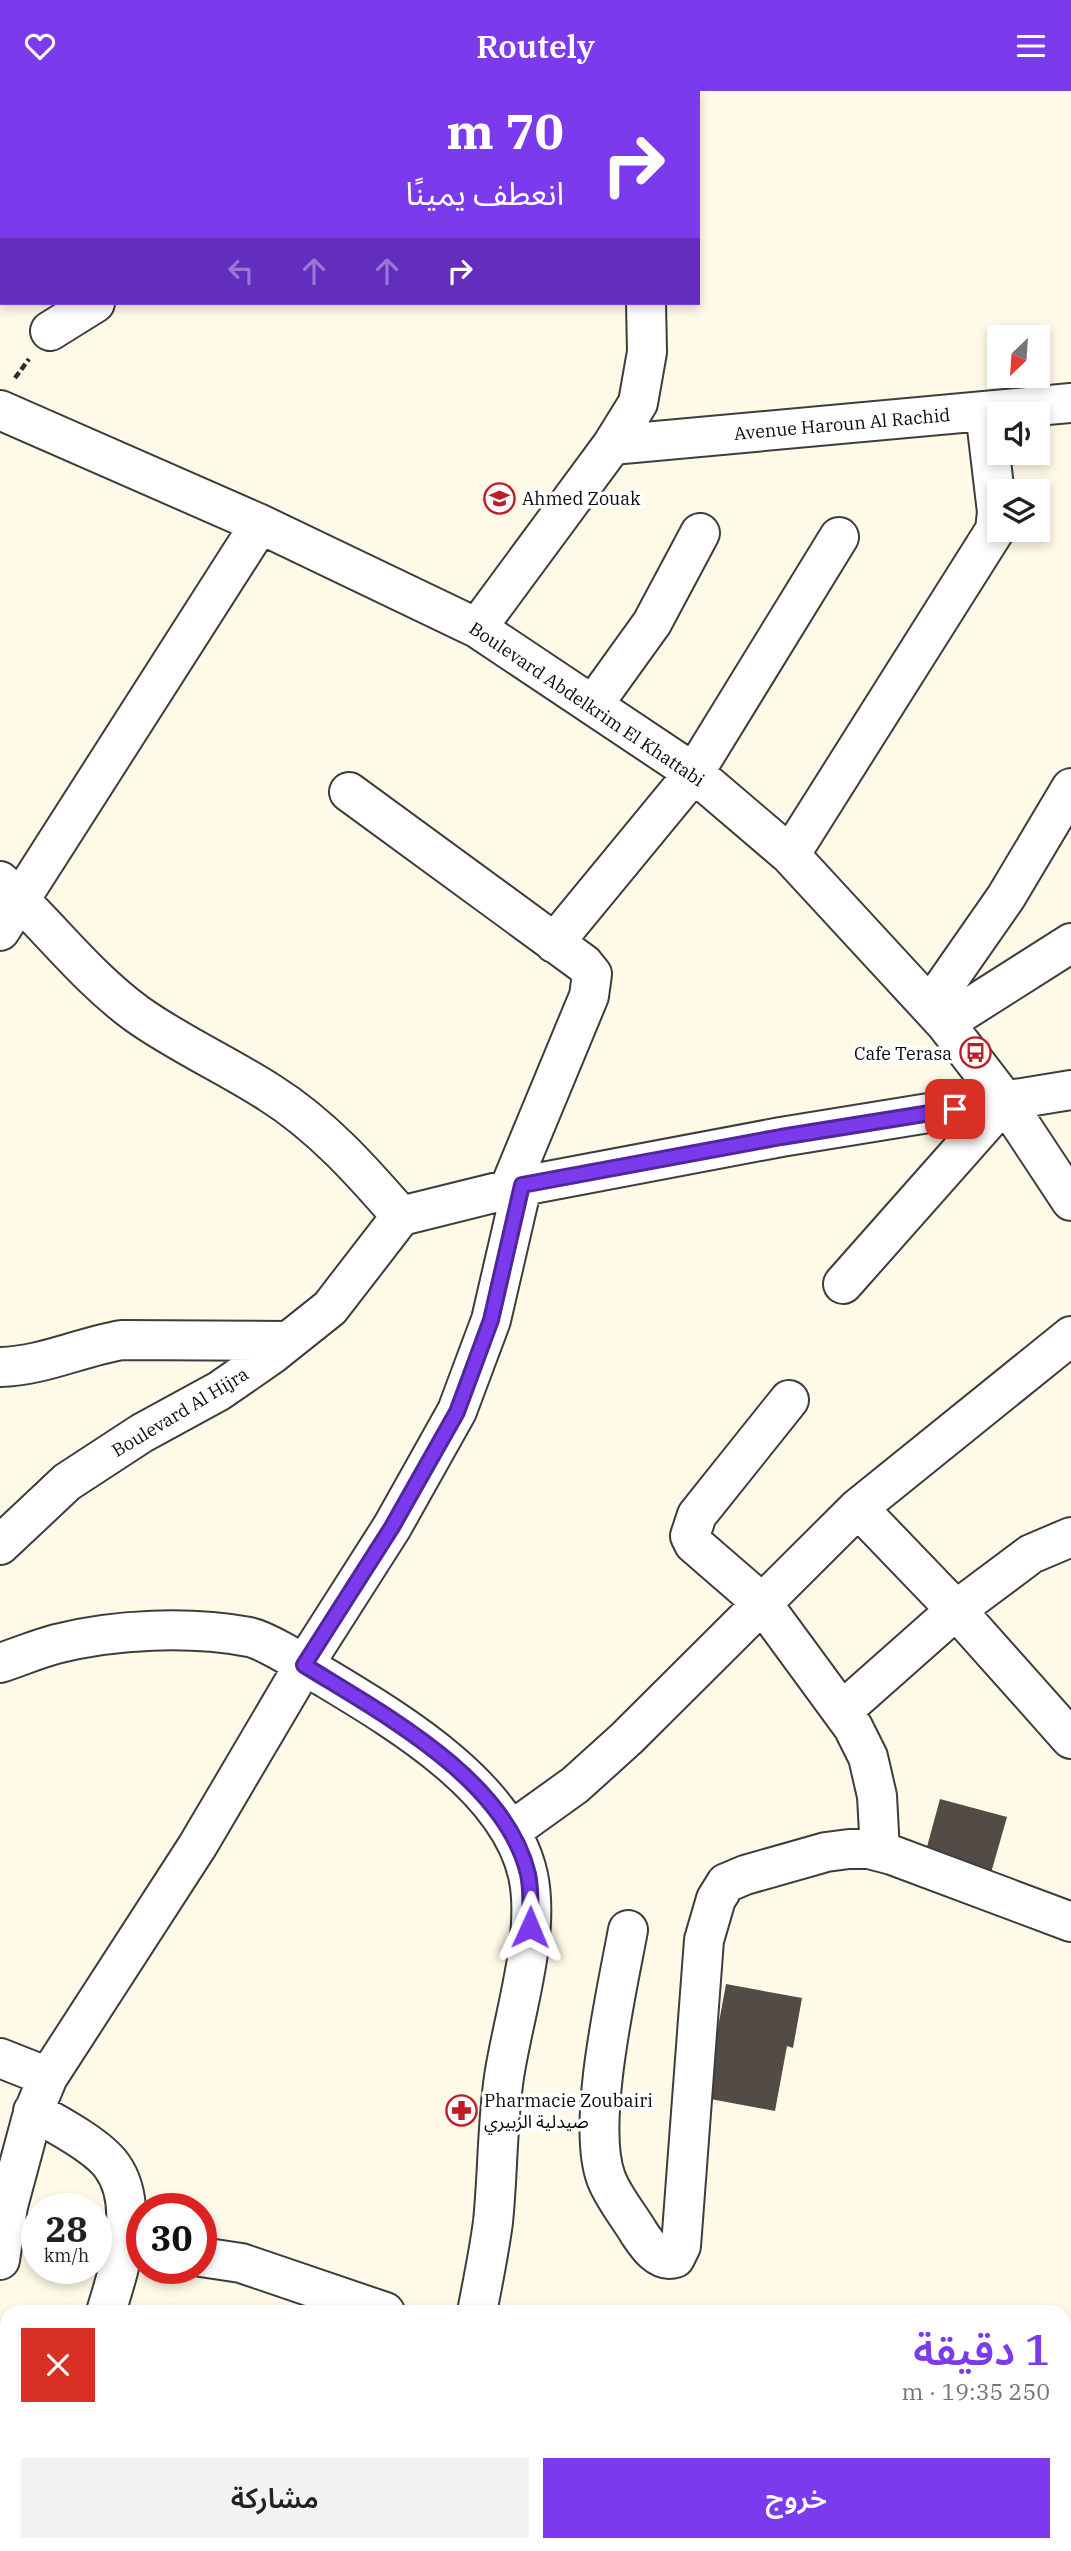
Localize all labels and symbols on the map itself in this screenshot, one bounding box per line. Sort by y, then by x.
north arrow [987,325,1050,389]
street label: Avenue Haroun Al Rachid [733,403,951,445]
school or university icon: Ahmed Zouak [482,481,516,515]
place label: Ahmed Zouak [522,487,641,510]
street label: Boulevard Abdelkrim El Khattabi [465,617,709,792]
bus stop icon: Cafe Terasa [958,1036,992,1070]
place label: Cafe Terasa [854,1042,952,1065]
pin [925,1079,985,1139]
street label: Boulevard Al Hijra [107,1362,253,1462]
position arrow [493,1890,567,1964]
place label: Pharmacie Zoubairi صيدلية الزبيري [484,2089,653,2135]
pharmacy icon: Pharmacie Zoubairi صيدلية الزبيري [444,2093,478,2127]
speed limit sign: 30 [126,2193,217,2284]

